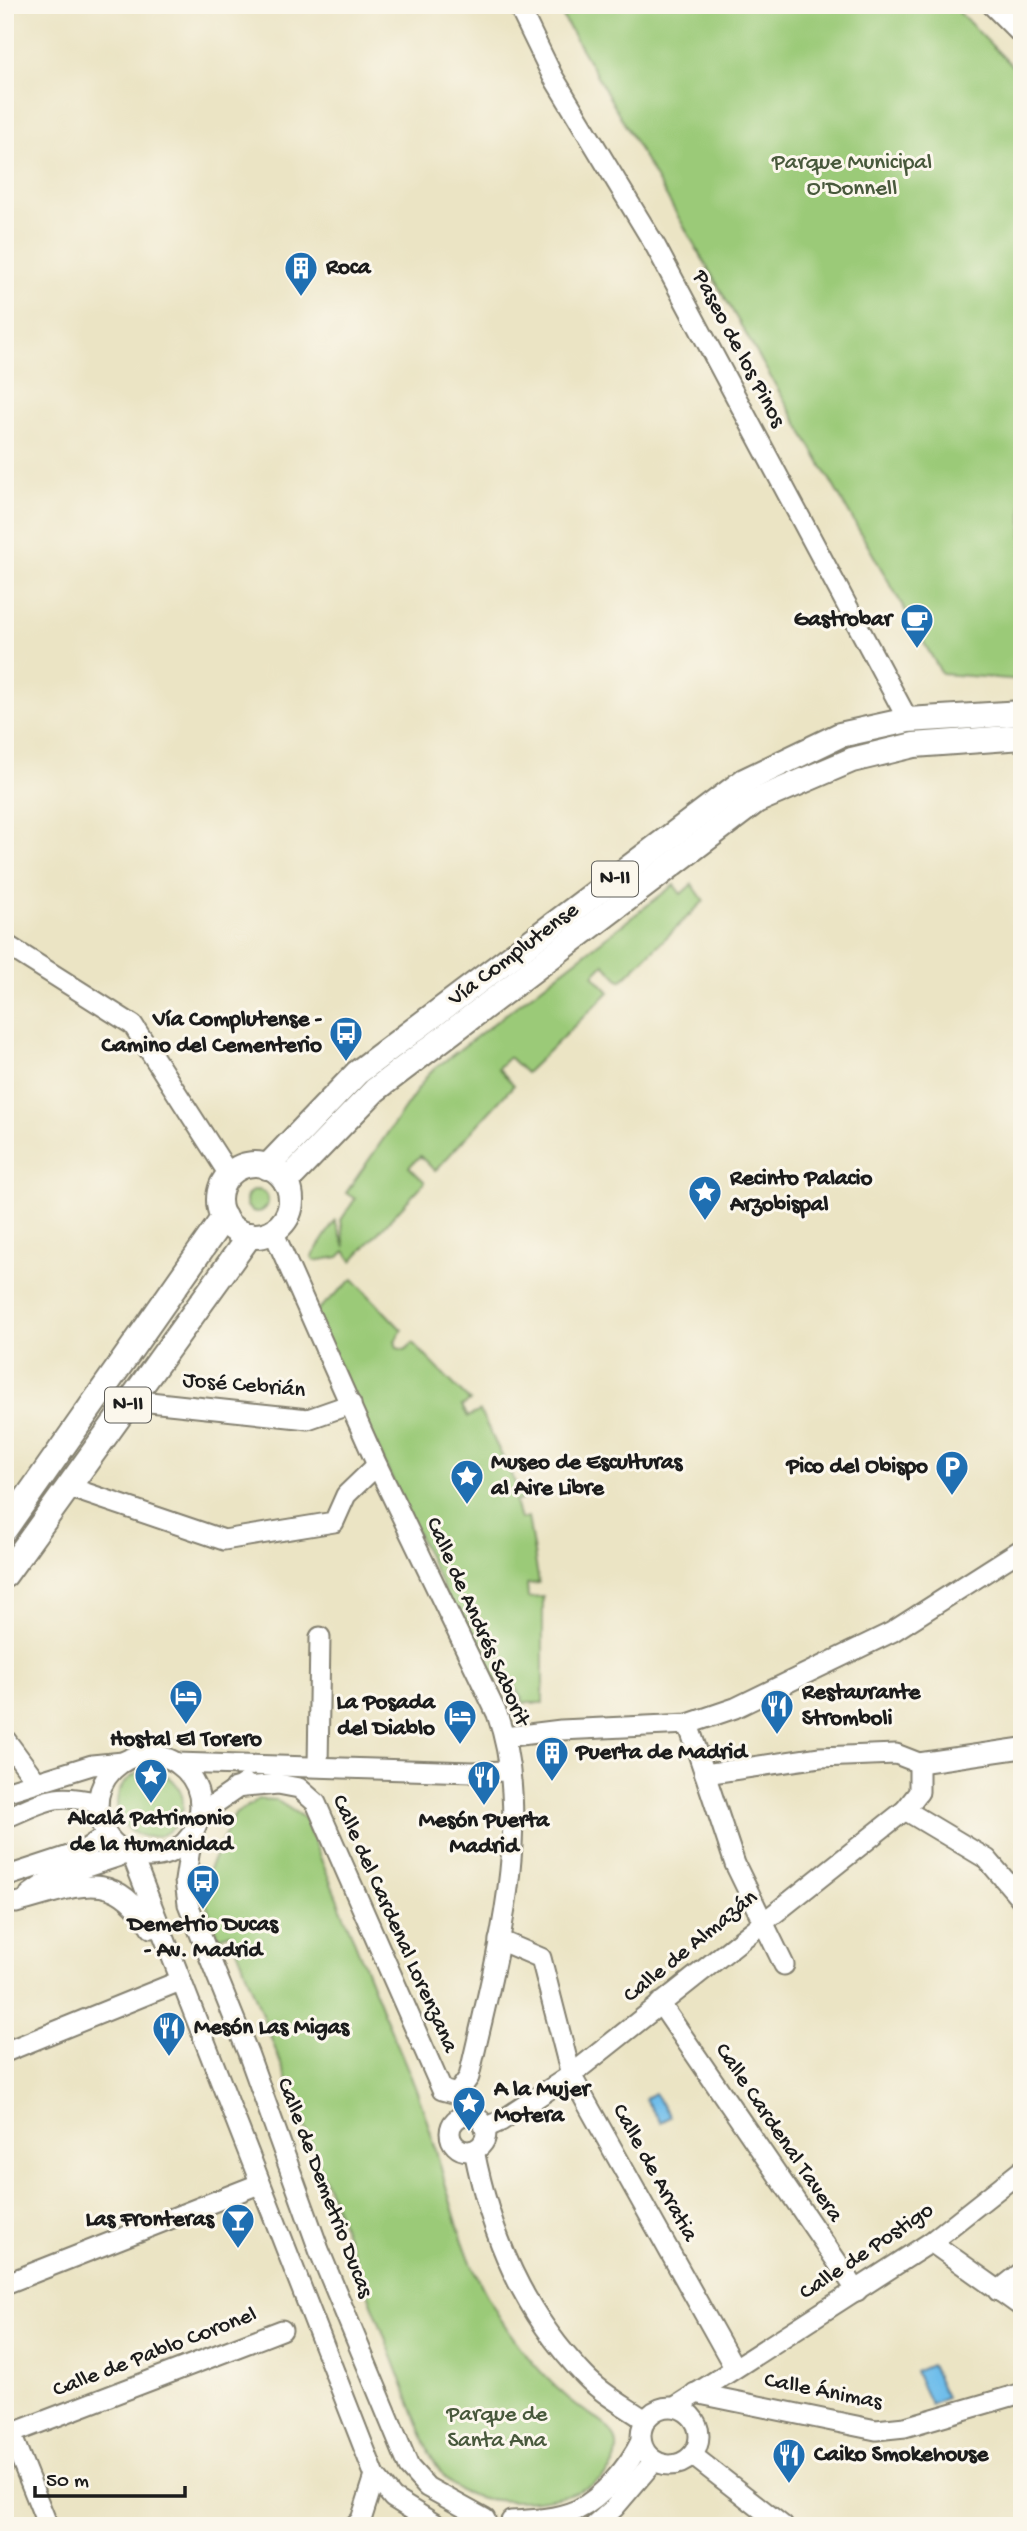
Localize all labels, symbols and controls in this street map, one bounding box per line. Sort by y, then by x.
park label: Parque Municipal O'Donnell [771,150,932,203]
building icon: Roca [282,249,320,298]
place label: Roca [325,255,372,282]
street label: Paseo de los Pinos [685,265,791,433]
cafe icon: Gastrobar [898,601,936,650]
place label: Gastrobar [794,607,895,634]
road number: N-II [592,862,638,896]
street label: Vía Complutense [443,896,585,1013]
place label: Vía Complutense - Camino del Cementerio [101,1007,323,1060]
bus stop icon: Vía Complutense - Camino del Cementerio [327,1014,365,1063]
place label: Recinto Palacio Arzobispal [729,1166,873,1219]
place icon: Recinto Palacio Arzobispal [686,1173,724,1222]
street label: José Cebrián [181,1367,307,1405]
road number: N-II [105,1388,151,1422]
parking icon: Pico del Obispo [933,1448,971,1497]
place label: Museo de Esculturas al Aire Libre [490,1450,684,1503]
place label: Pico del Obispo [785,1454,928,1481]
place icon: Museo de Esculturas al Aire Libre [448,1457,486,1506]
street label: Calle de Andrés Saborit [419,1514,536,1732]
hotel icon: Hostal El Torero [167,1677,205,1726]
place label: Restaurante Stromboli [801,1680,922,1733]
restaurant icon: Restaurante Stromboli [758,1687,796,1736]
place label: La Posada del Diablo [336,1690,436,1743]
hotel icon: La Posada del Diablo [441,1697,479,1746]
place label: Hostal El Torero [110,1727,262,1754]
building icon: Puerta de Madrid [533,1734,571,1783]
place label: Puerta de Madrid [574,1740,749,1767]
place icon: Alcalá Patrimonio de la Humanidad [132,1756,170,1805]
restaurant icon: Mesón Puerta Madrid [465,1758,503,1807]
street label: Calle del Cardenal Lorenzana [325,1791,464,2058]
place label: Alcalá Patrimonio de la Humanidad [67,1806,235,1859]
place label: Mesón Puerta Madrid [419,1808,550,1861]
bus stop icon: Demetrio Ducas - Av. Madrid [184,1862,222,1911]
street label: Calle de Almazán [618,1885,764,2009]
place label: Demetrio Ducas - Av. Madrid [126,1912,279,1965]
restaurant icon: Mesón Las Migas [150,2009,188,2058]
place label: Mesón Las Migas [194,2015,351,2042]
street label: Calle Cardenal Tavera [708,2038,849,2229]
street label: Calle de Demetrio Ducas [270,2074,379,2302]
place label: A la Mujer Motera [493,2077,593,2130]
place icon: A la Mujer Motera [450,2084,488,2133]
street label: Calle de Arratia [605,2099,704,2248]
street label: Calle de Postigo [795,2197,939,2307]
bar icon: Las Fronteras [219,2201,257,2250]
place label: Las Fronteras [85,2207,216,2234]
street label: Calle de Pablo Coronel [49,2302,261,2404]
street label: Calle Ánimas [762,2366,885,2417]
park label: Parque de Santa Ana [446,2402,549,2455]
restaurant icon: Caiko Smokehouse [770,2436,808,2485]
place label: Caiko Smokehouse [814,2442,989,2469]
scale bar [35,2454,186,2498]
text: 50 m [46,2470,89,2495]

